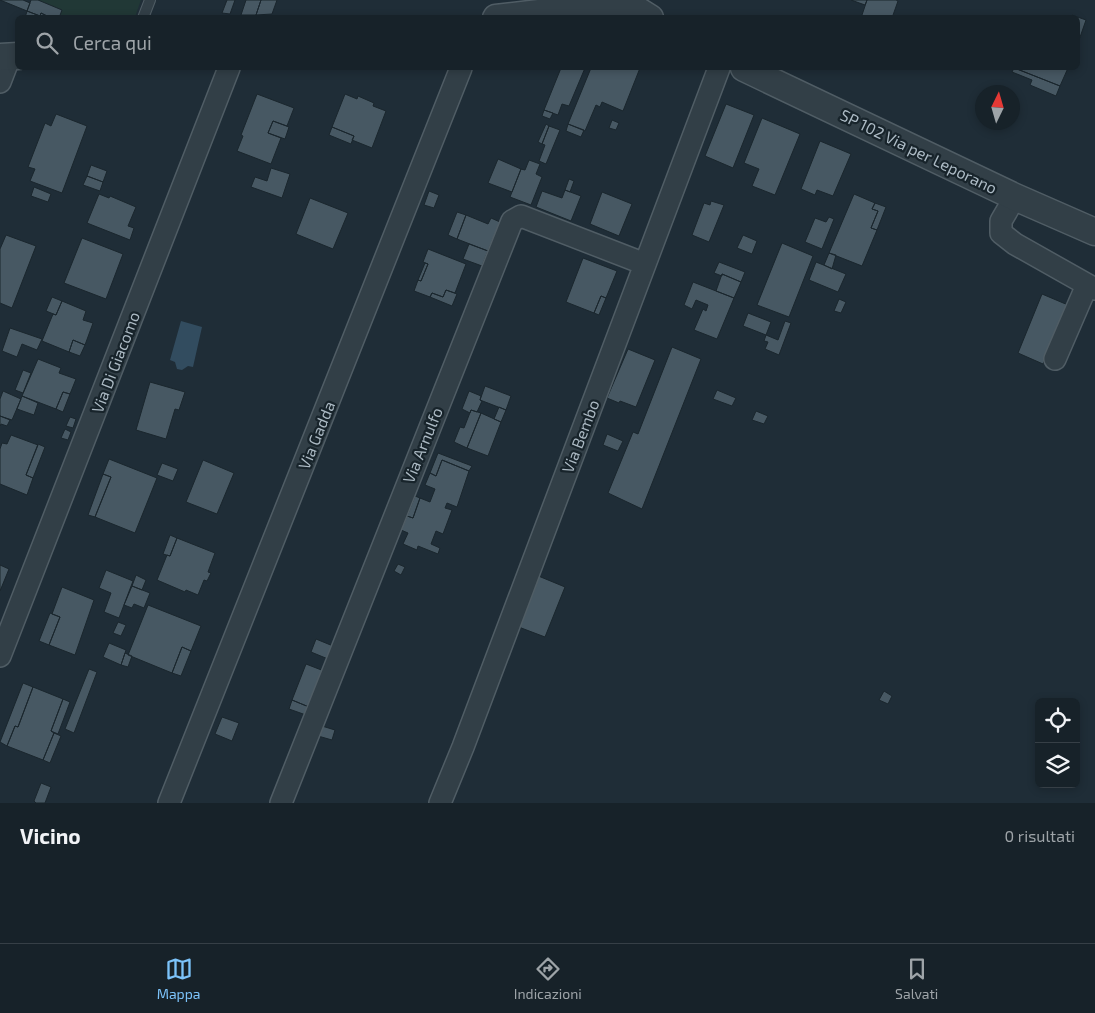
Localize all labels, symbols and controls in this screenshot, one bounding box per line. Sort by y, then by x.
search box [15,15,1080,70]
icon: search [33,29,61,57]
text: Cerca qui [73,31,152,54]
north arrow [975,85,1020,130]
street label: SP 102 Via per Leporano [837,105,1001,197]
street label: Via Di Giacomo [87,309,143,415]
street label: Via Bembo [557,397,603,475]
street label: Via Gadda [294,398,338,472]
street label: Via Arnulfo [398,404,446,486]
map controls [1035,698,1080,788]
button: locate [1035,698,1080,743]
button: layers [1035,743,1080,788]
text: Vicino [20,823,81,848]
text: 0 risultati [1005,826,1075,845]
tab: Mappa [157,955,201,1002]
tab: Indicazioni [514,955,582,1002]
tab: Salvati [895,955,938,1002]

